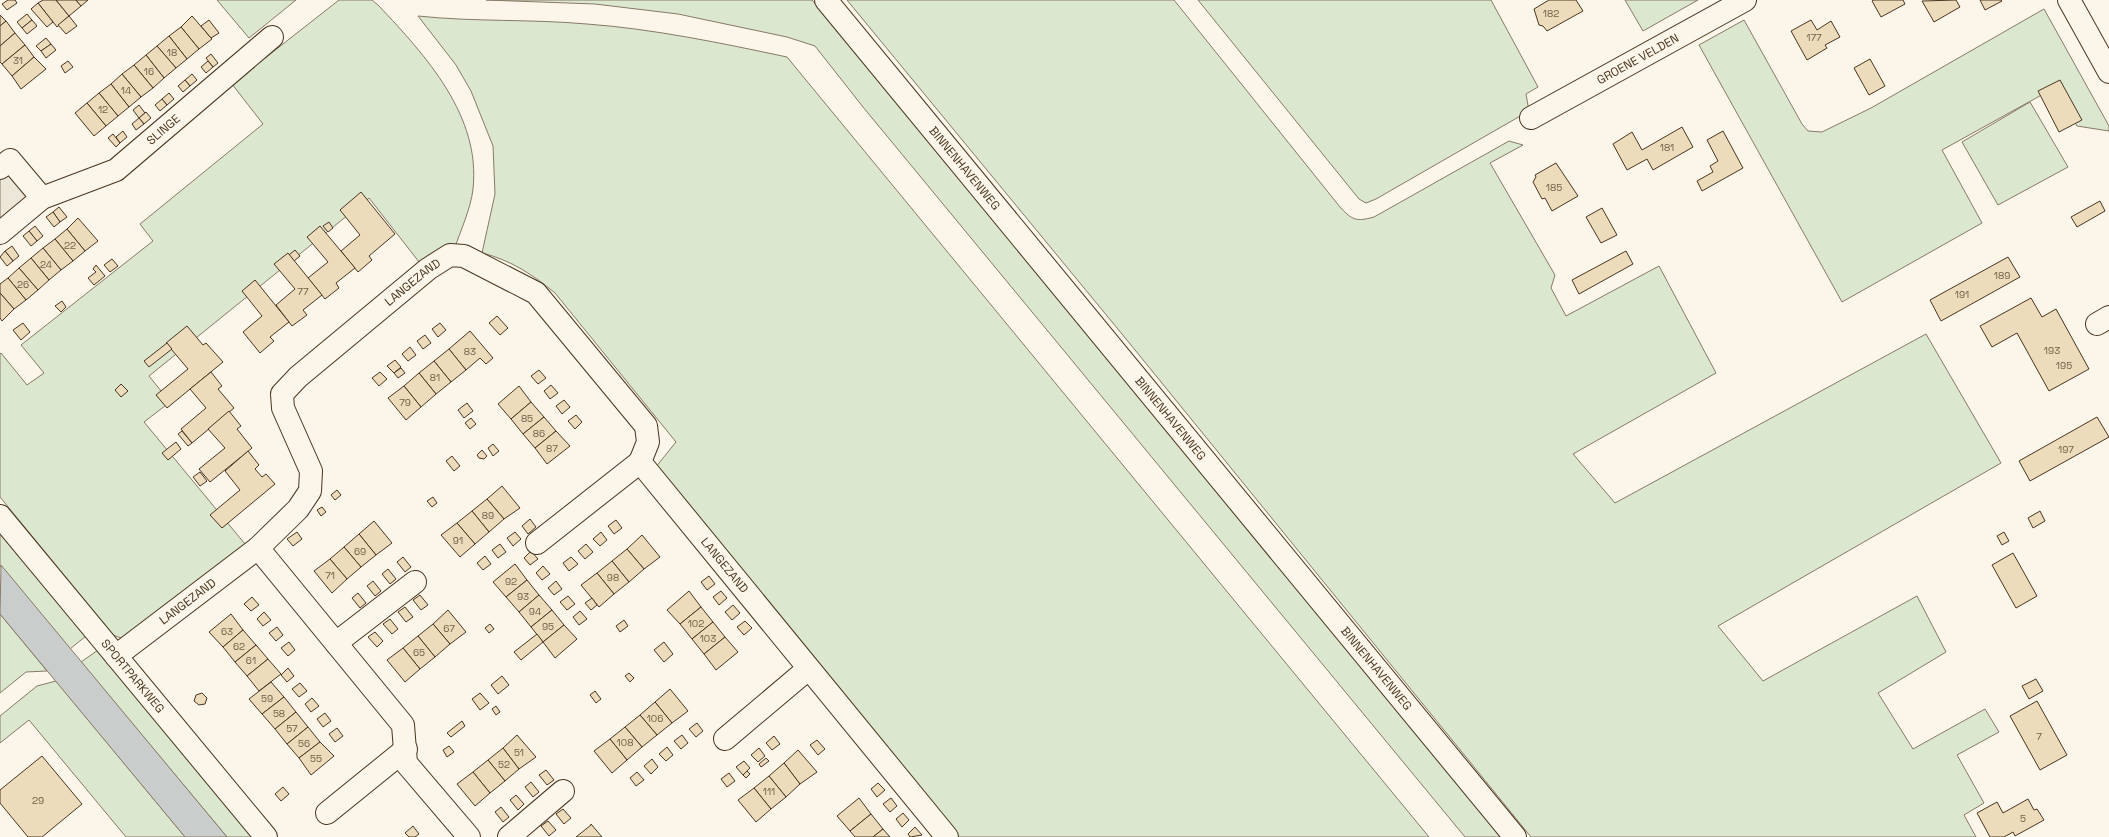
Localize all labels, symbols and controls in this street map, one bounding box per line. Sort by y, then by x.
house number: 182 [1543,7,1559,20]
street label: GROENE VELDEN [1594,30,1682,88]
house number: 177 [1806,31,1822,44]
house number: 18 [167,46,177,59]
house number: 31 [13,54,23,67]
house number: 16 [144,65,154,78]
house number: 14 [121,84,131,97]
house number: 12 [98,103,108,116]
street label: SLINGE [143,111,184,149]
street label: BINNENHAVENWEG [925,123,1004,213]
house number: 181 [1660,141,1674,154]
house number: 185 [1546,181,1562,194]
house number: 22 [64,239,76,252]
street label: LANGEZAND [381,255,444,310]
house number: 24 [40,258,52,271]
house number: 189 [1994,269,2010,282]
house number: 26 [17,278,29,291]
house number: 77 [297,285,309,298]
house number: 191 [1955,288,1969,301]
house number: 193 [2044,344,2060,357]
house number: 83 [464,345,476,358]
house number: 195 [2056,359,2072,372]
house number: 81 [430,371,440,384]
street label: BINNENHAVENWEG [1131,373,1210,464]
house number: 79 [399,396,411,409]
house number: 85 [521,412,533,425]
house number: 86 [533,427,545,440]
house number: 87 [546,442,558,455]
house number: 197 [2058,443,2074,456]
house number: 89 [482,509,494,522]
house number: 91 [453,534,463,547]
street label: LANGEZAND [697,534,752,596]
house number: 69 [354,545,366,558]
house number: 71 [325,569,335,582]
house number: 98 [607,571,619,584]
street label: LANGEZAND [156,575,219,628]
house number: 92 [505,575,517,588]
house number: 93 [517,590,529,603]
house number: 94 [529,605,541,618]
house number: 102 [688,617,704,630]
house number: 95 [542,620,554,633]
house number: 67 [443,622,455,635]
street label: BINNENHAVENWEG [1337,623,1416,714]
house number: 63 [221,625,233,638]
house number: 103 [700,632,716,645]
street label: SPORTPARKWEG [97,636,168,716]
house number: 62 [233,640,245,653]
house number: 65 [413,646,425,659]
house number: 61 [246,654,256,667]
house number: 59 [261,692,273,705]
house number: 58 [273,707,285,720]
house number: 106 [647,712,663,725]
house number: 57 [286,722,298,735]
house number: 7 [2036,730,2042,743]
house number: 108 [617,736,633,749]
house number: 56 [298,737,310,750]
house number: 51 [514,746,524,759]
house number: 55 [310,752,322,765]
house number: 52 [498,758,510,771]
house number: 111 [763,785,775,798]
house number: 29 [32,794,44,807]
house number: 5 [2020,812,2026,825]

